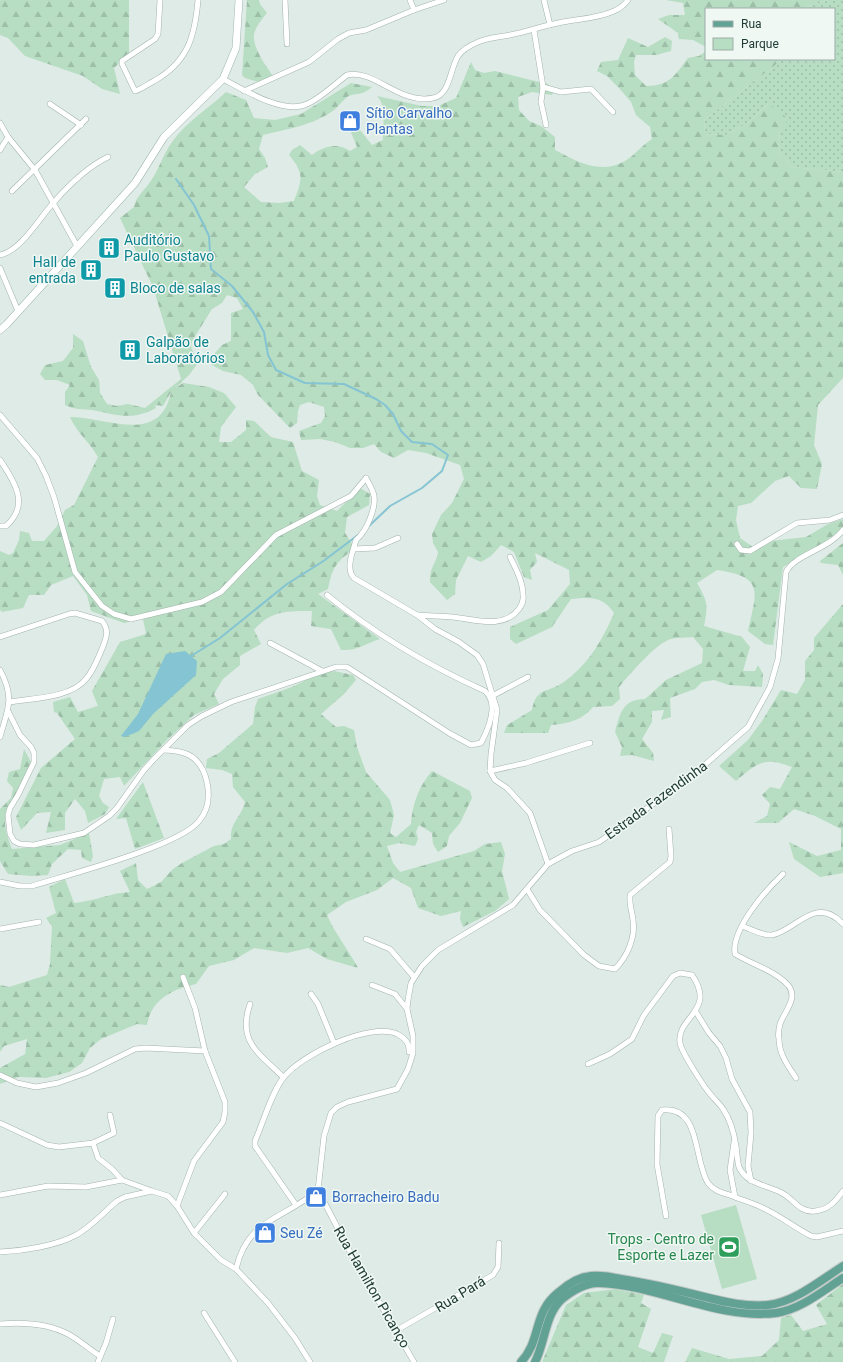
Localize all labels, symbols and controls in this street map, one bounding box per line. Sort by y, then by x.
legend [705,8,835,60]
text: Rua [741,17,762,31]
text: Parque [741,37,779,51]
place label: Sítio Carvalho Plantas [366,105,452,137]
shop icon: Sítio Carvalho Plantas [337,108,363,134]
place label: Auditório Paulo Gustavo [124,232,214,264]
building icon: Auditório Paulo Gustavo [96,235,122,261]
place label: Hall de entrada [29,254,76,286]
building icon: Hall de entrada [78,257,104,283]
building icon: Bloco de salas [102,275,128,301]
place label: Bloco de salas [130,280,221,296]
place label: Galpão de Laboratórios [146,334,225,366]
building icon: Galpão de Laboratórios [117,337,143,363]
street label: Estrada Fazendinha [602,758,710,842]
shop icon: Borracheiro Badu [303,1184,329,1210]
place label: Borracheiro Badu [332,1189,439,1205]
shop icon: Seu Zé [252,1220,278,1246]
street label: Rua Hamilton Picanço [331,1223,413,1351]
place label: Seu Zé [280,1225,323,1241]
place label: Trops - Centro de Esporte e Lazer [607,1231,714,1263]
sports icon: Trops - Centro de Esporte e Lazer [716,1234,742,1260]
street label: Rua Pará [432,1273,488,1315]

